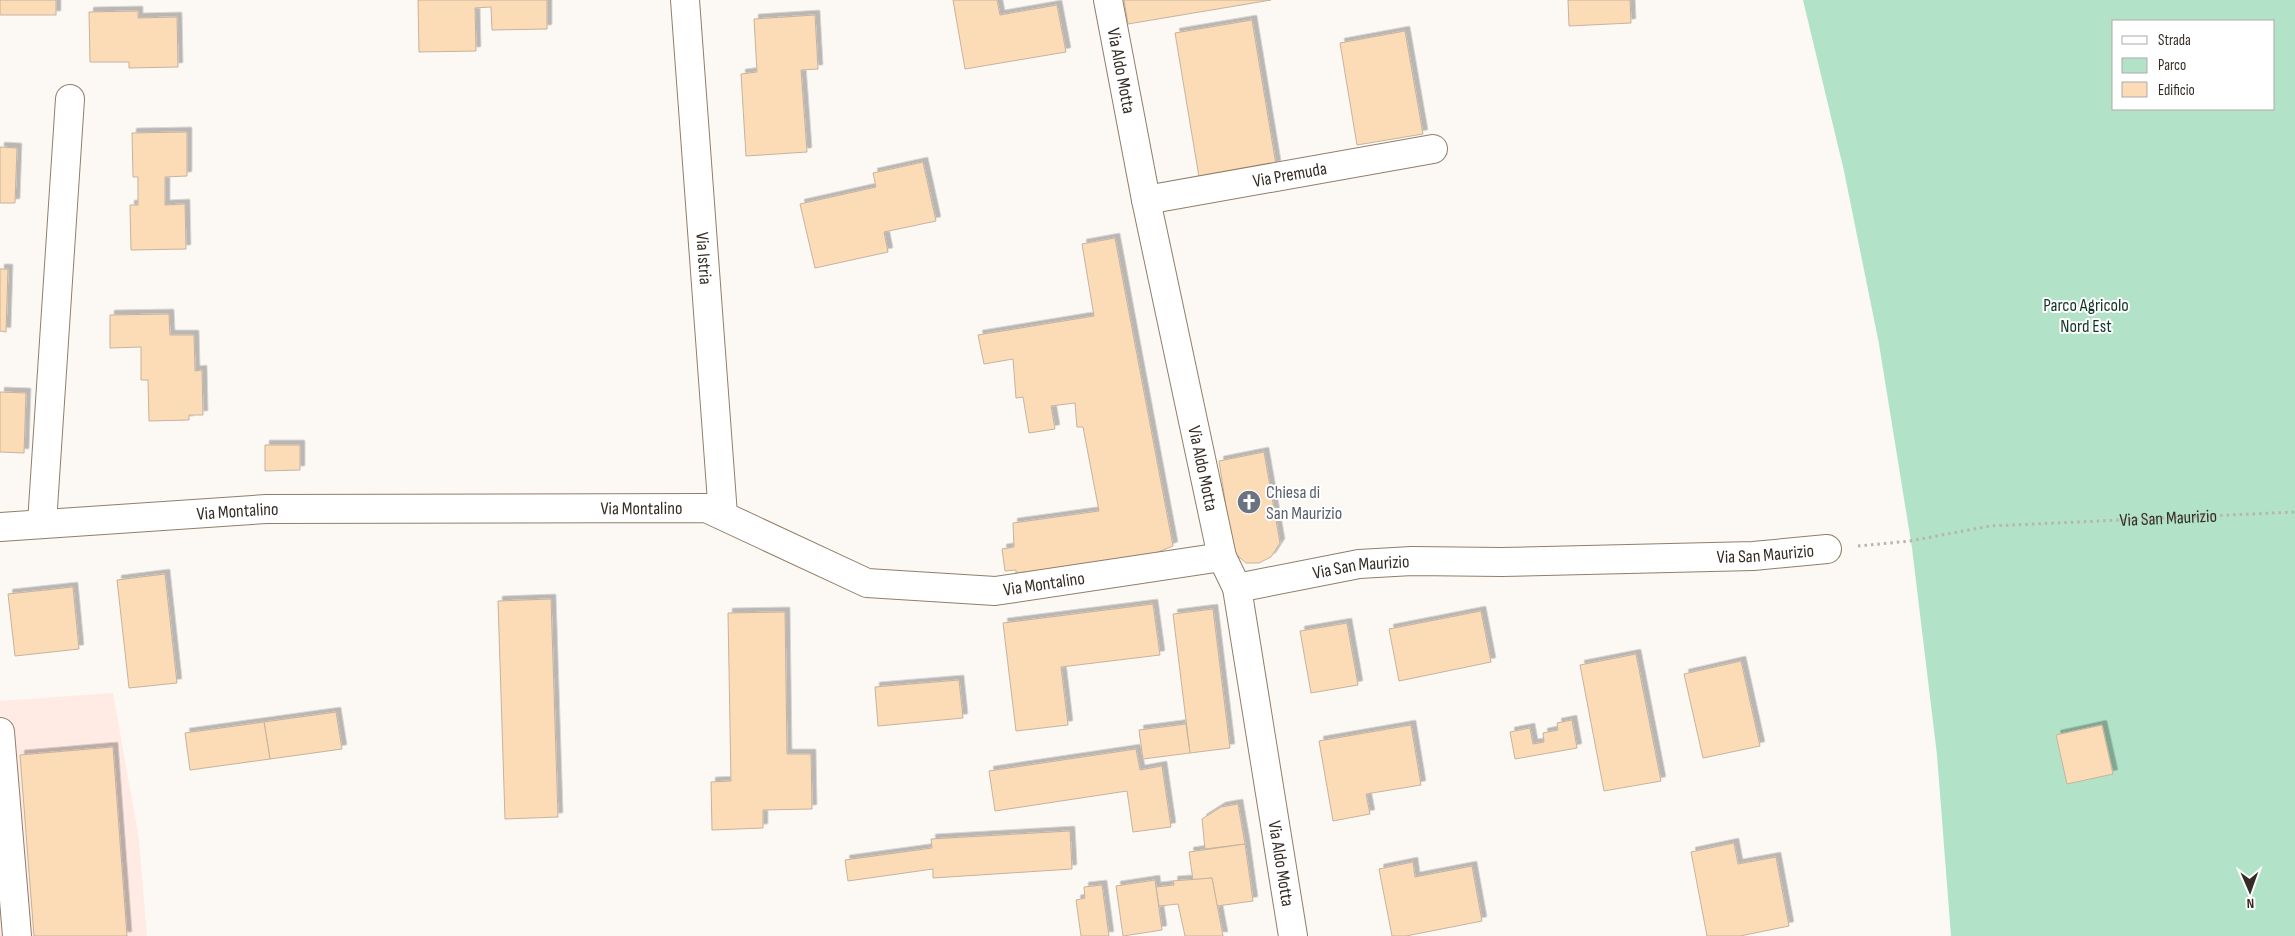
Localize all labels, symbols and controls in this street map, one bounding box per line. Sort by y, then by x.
legend [2112,20,2275,110]
street label: Via Aldo Motta [1103,26,1139,115]
text: Strada [2158,31,2191,50]
text: Parco [2158,56,2186,75]
text: Edificio [2158,81,2195,100]
street label: Via Premuda [1251,158,1328,192]
street label: Via Istria [691,231,716,285]
park label: Parco Agricolo Nord Est [2043,295,2129,337]
street label: Via Aldo Motta [1183,424,1222,513]
place label: Chiesa di San Maurizio [1266,482,1342,524]
church icon: Chiesa di San Maurizio [1236,489,1262,515]
street label: Via Montalino [600,498,682,519]
street label: Via Montalino [196,499,278,525]
street label: Via San Maurizio [2119,506,2217,531]
street label: Via San Maurizio [1716,540,1815,568]
street label: Via San Maurizio [1311,551,1410,584]
street label: Via Montalino [1002,568,1086,601]
street label: Via Aldo Motta [1264,819,1298,908]
north arrow [2225,866,2275,916]
text: N [2246,895,2254,912]

